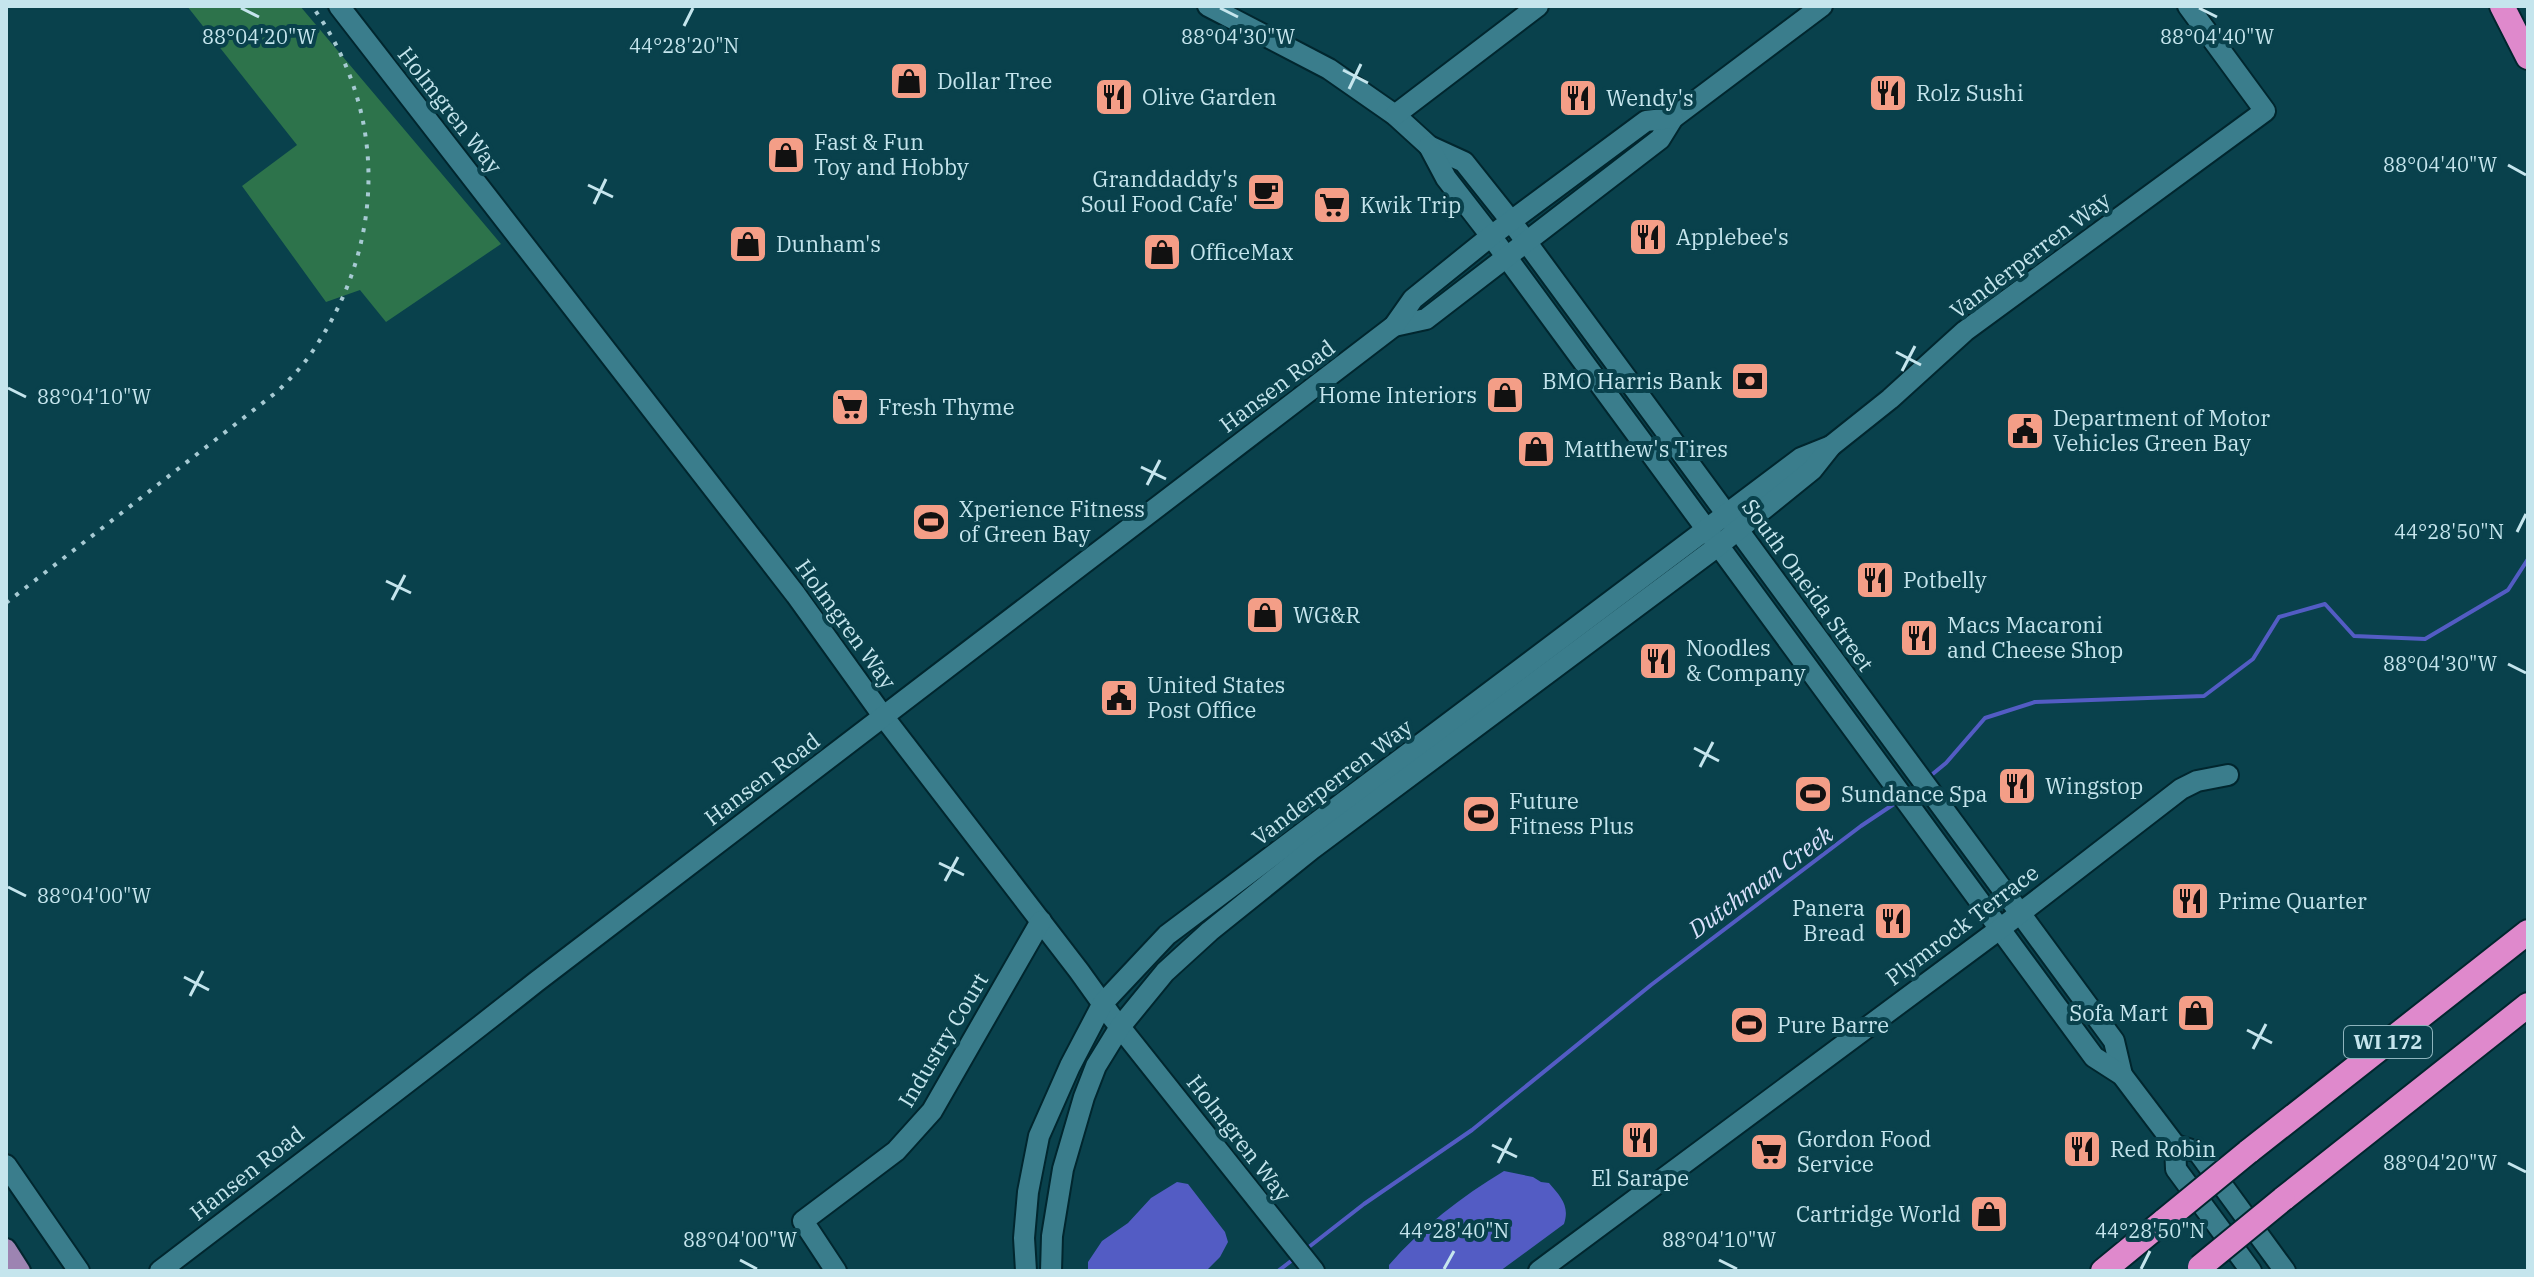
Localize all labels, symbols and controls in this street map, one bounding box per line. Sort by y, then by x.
text: 88°04'20"W [202,23,316,50]
text: 88°04'30"W [1181,23,1295,50]
text: 88°04'40"W [2160,23,2274,50]
text: 44°28'20"N [629,32,739,59]
street label: Holmgren Way [392,40,509,179]
shop icon: Dollar Tree [888,60,930,102]
place label: Dollar Tree [937,66,1052,95]
restaurant icon: Rolz Sushi [1867,72,1909,114]
restaurant icon: Olive Garden [1093,76,1135,118]
restaurant icon: Wendy's [1557,77,1599,119]
place label: Rolz Sushi [1916,78,2024,107]
place label: Olive Garden [1142,82,1277,111]
place label: Wendy's [1606,83,1694,112]
place label: Fast & Fun Toy and Hobby [814,127,969,181]
shop icon: Fast & Fun Toy and Hobby [765,134,807,176]
text: 88°04'40"W [2383,151,2497,178]
place label: Granddaddy's Soul Food Cafe' [1081,164,1238,218]
cafe icon: Granddaddy's Soul Food Cafe' [1245,171,1287,213]
supermarket icon: Kwik Trip [1311,184,1353,226]
street label: Vanderperren Way [1944,185,2116,324]
place label: Kwik Trip [1360,190,1461,219]
restaurant icon: Applebee's [1627,216,1669,258]
place label: Applebee's [1676,222,1789,251]
shop icon: Dunham's [727,223,769,265]
place label: Dunham's [776,229,881,258]
shop icon: OfficeMax [1141,231,1183,273]
place label: OfficeMax [1190,237,1294,266]
street label: Hansen Road [1213,333,1340,439]
bank icon: BMO Harris Bank [1729,360,1771,402]
place label: BMO Harris Bank [1542,366,1722,395]
shop icon: Home Interiors [1484,374,1526,416]
place label: Home Interiors [1319,380,1477,409]
text: 88°04'10"W [37,383,151,410]
supermarket icon: Fresh Thyme [829,386,871,428]
place label: Fresh Thyme [878,392,1015,421]
place label: Department of Motor Vehicles Green Bay [2053,403,2270,457]
public building icon: Department of Motor Vehicles Green Bay [2004,410,2046,452]
shop icon: Matthew's Tires [1515,428,1557,470]
place label: Matthew's Tires [1564,434,1728,463]
street label: South Oneida Street [1736,493,1881,677]
place label: Xperience Fitness of Green Bay [959,494,1145,548]
sports icon: Xperience Fitness of Green Bay [910,501,952,543]
text: 44°28'50"N [2394,518,2504,545]
street label: Holmgren Way [790,553,903,695]
restaurant icon: Potbelly [1854,559,1896,601]
place label: Potbelly [1903,565,1987,594]
shop icon: WG&R [1244,594,1286,636]
place label: WG&R [1293,600,1361,629]
place label: Macs Macaroni and Cheese Shop [1947,610,2123,664]
restaurant icon: Macs Macaroni and Cheese Shop [1898,617,1940,659]
place label: Noodles & Company [1686,633,1806,687]
restaurant icon: Noodles & Company [1637,640,1679,682]
text: 88°04'30"W [2383,650,2497,677]
place label: United States Post Office [1147,670,1285,724]
public building icon: United States Post Office [1098,677,1140,719]
street label: Vanderperren Way [1246,712,1418,851]
street label: Hansen Road [698,726,825,832]
restaurant icon: Wingstop [1996,765,2038,807]
place label: Wingstop [2045,771,2143,800]
sports icon: Sundance Spa [1792,773,1834,815]
place label: Sundance Spa [1841,779,1988,808]
place label: Future Fitness Plus [1509,786,1634,840]
sports icon: Future Fitness Plus [1460,793,1502,835]
water label: Dutchman Creek [1681,818,1839,945]
street label: Plymrock Terrace [1879,858,2044,992]
restaurant icon: Prime Quarter [2169,880,2211,922]
text: 88°04'00"W [37,882,151,909]
place label: Prime Quarter [2218,886,2367,915]
place label: Panera Bread [1792,893,1865,947]
restaurant icon: Panera Bread [1872,900,1914,942]
street label: Industry Court [891,967,994,1112]
shop icon: Sofa Mart [2175,992,2217,1034]
place label: Sofa Mart [2069,998,2168,1027]
sports icon: Pure Barre [1728,1004,1770,1046]
place label: Pure Barre [1777,1010,1889,1039]
road number: WI 172 [2344,1026,2432,1058]
street label: Holmgren Way [1181,1068,1298,1207]
street label: Hansen Road [184,1119,310,1226]
restaurant icon: El Sarape [1619,1119,1661,1161]
place label: Gordon Food Service [1797,1124,1932,1178]
restaurant icon: Red Robin [2061,1128,2103,1170]
supermarket icon: Gordon Food Service [1748,1131,1790,1173]
place label: Red Robin [2110,1134,2216,1163]
text: 88°04'20"W [2383,1149,2497,1176]
place label: El Sarape [1591,1163,1689,1192]
shop icon: Cartridge World [1968,1193,2010,1235]
place label: Cartridge World [1796,1199,1961,1228]
text: 44°28'40"N [1399,1217,1509,1244]
text: 44°28'50"N [2095,1217,2205,1244]
text: 88°04'00"W [683,1226,797,1253]
text: 88°04'10"W [1662,1226,1776,1253]

